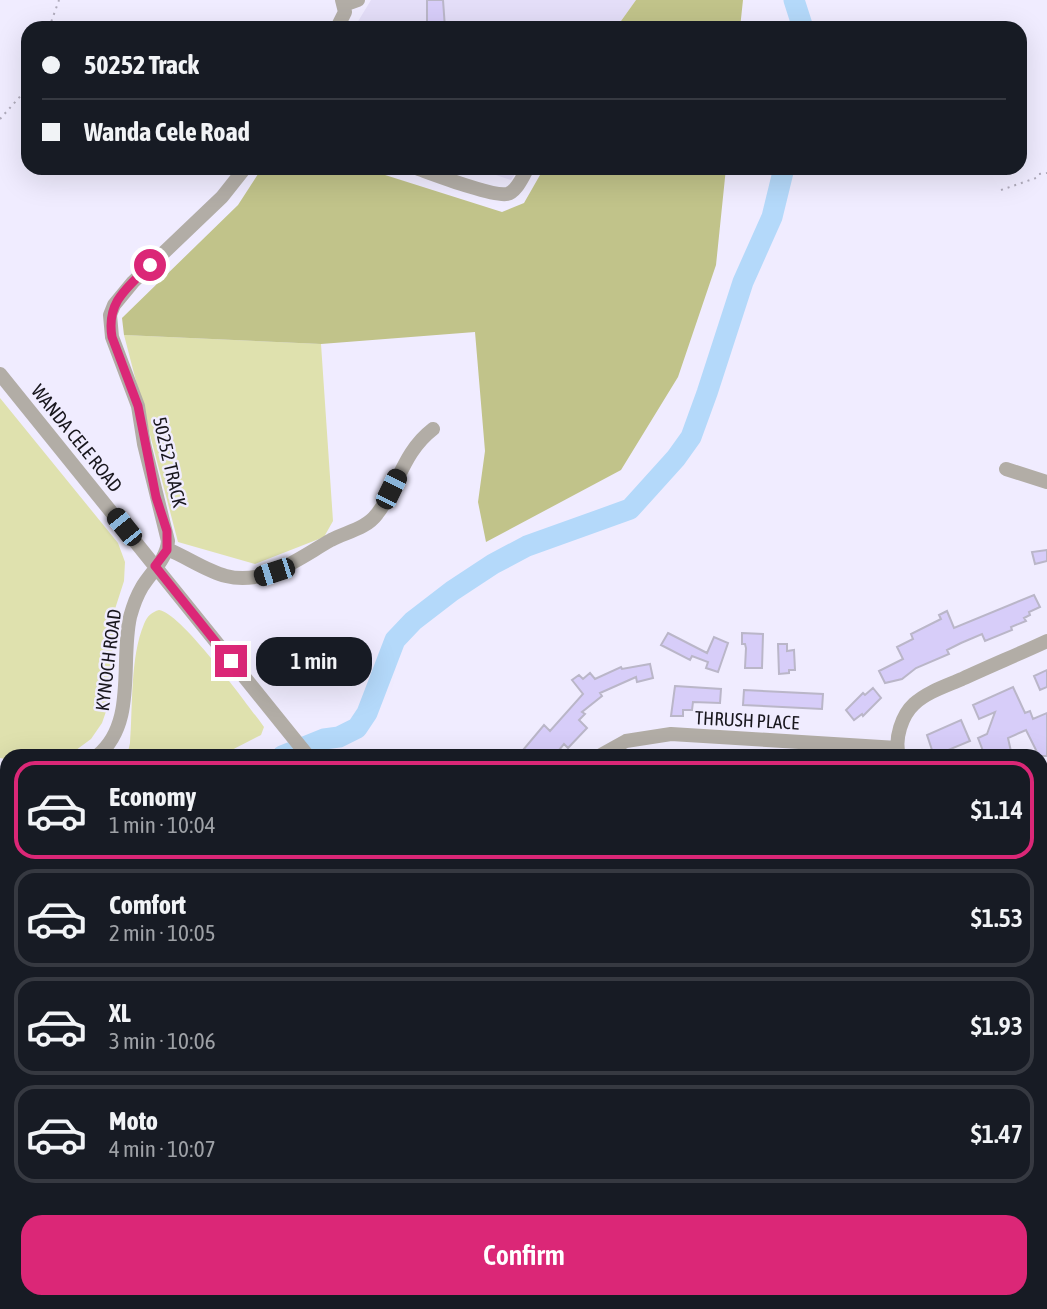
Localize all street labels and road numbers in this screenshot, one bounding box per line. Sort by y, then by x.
street label: WANDA CELE ROAD [27,380,127,496]
street label: 50252 TRACK [149,415,191,510]
street label: KYNOCH ROAD [91,608,125,712]
street label: THRUSH PLACE [694,706,800,734]

